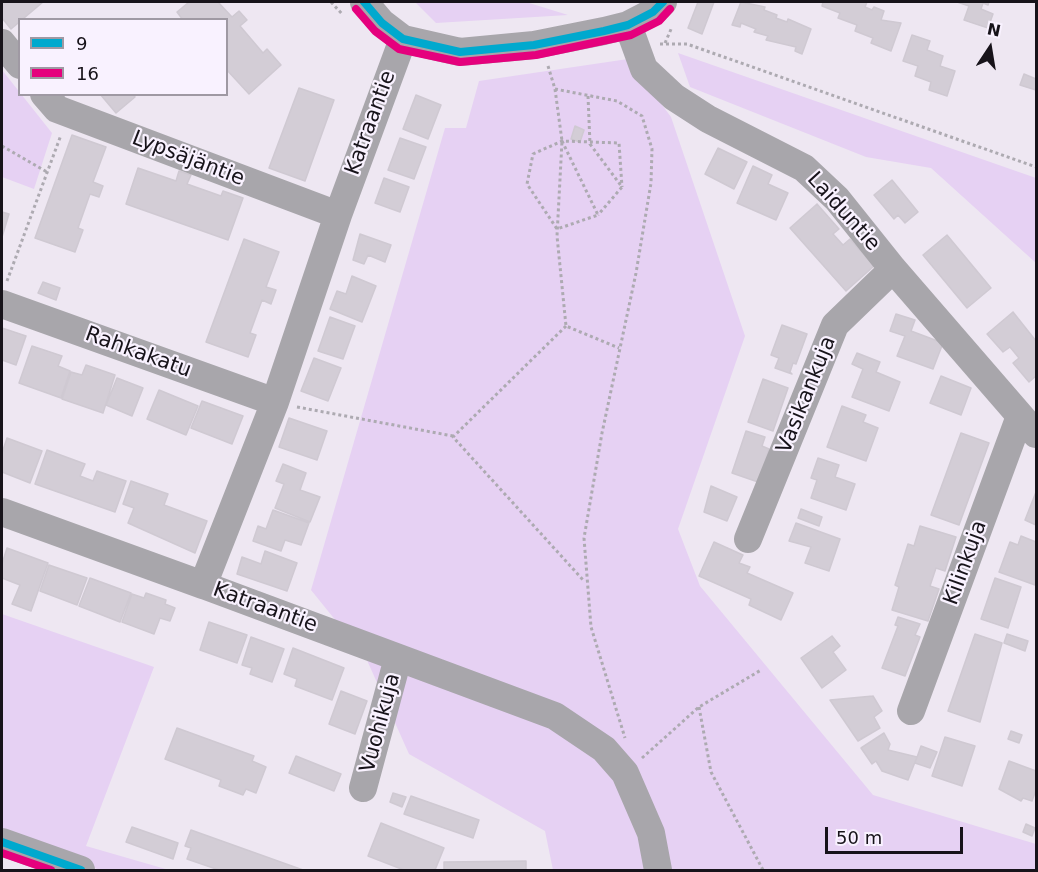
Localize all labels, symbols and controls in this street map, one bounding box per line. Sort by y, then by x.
legend [18,18,228,96]
north arrow [960,18,1020,78]
text: N [985,19,1002,41]
text: 9 [76,33,87,54]
text: 16 [76,63,99,84]
street label: Katraantie [340,67,402,179]
street label: Lypsäjäntie [128,126,248,192]
street label: Laiduntie [801,167,885,257]
street label: Rahkakatu [81,322,195,384]
street label: Vasikankuja [772,333,842,457]
street label: Kilinkuja [939,517,993,609]
street label: Katraantie [209,577,321,639]
street label: Vuohikuja [356,671,406,775]
scale bar [828,815,966,853]
text: 50 m [836,827,882,848]

